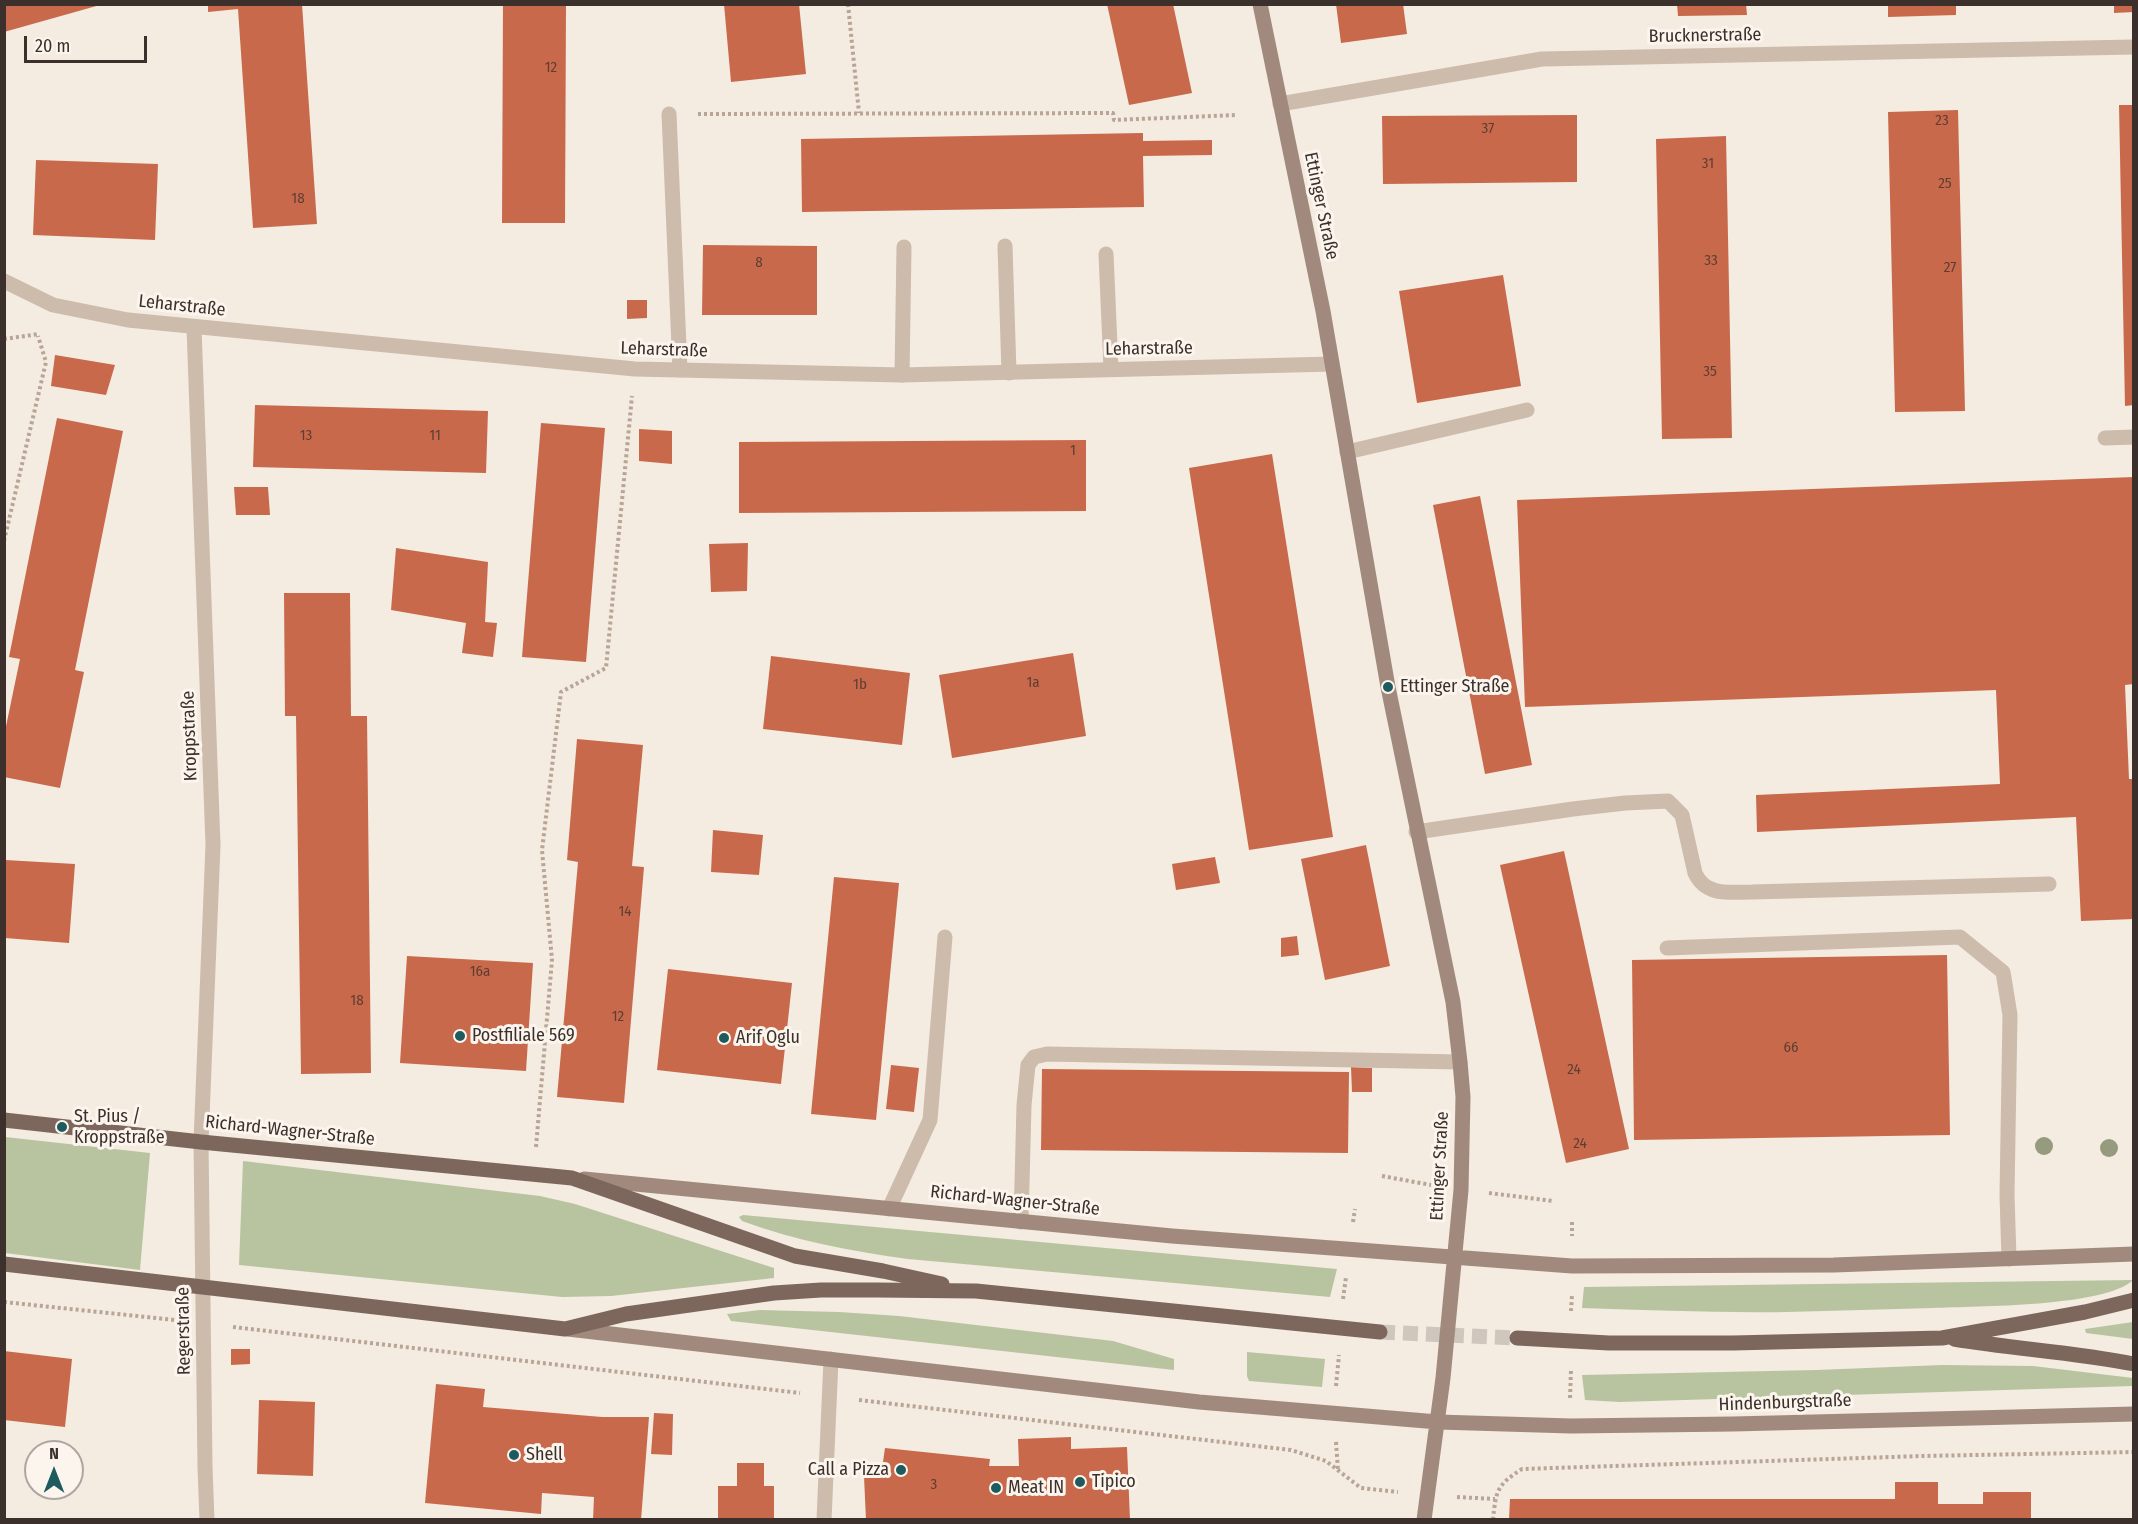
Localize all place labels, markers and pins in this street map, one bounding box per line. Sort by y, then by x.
place label: Ettinger Straße [1400,676,1509,698]
marker: Ettinger Straße [1381,680,1395,694]
place label: Postfiliale 569 [472,1025,575,1047]
place label: Arif Oglu [736,1027,800,1049]
marker: Postfiliale 569 [453,1029,467,1043]
marker: Arif Oglu [717,1031,731,1045]
place label: St. Pius / Kroppstraße [74,1106,165,1148]
marker: St. Pius / Kroppstraße [55,1120,69,1134]
place label: Shell [526,1444,563,1466]
marker: Shell [507,1448,521,1462]
place label: Call a Pizza [808,1459,889,1481]
marker: Call a Pizza [894,1463,908,1477]
place label: Tipico [1092,1471,1136,1493]
marker: Tipico [1073,1475,1087,1489]
place label: Meat IN [1008,1477,1064,1499]
marker: Meat IN [989,1481,1003,1495]

